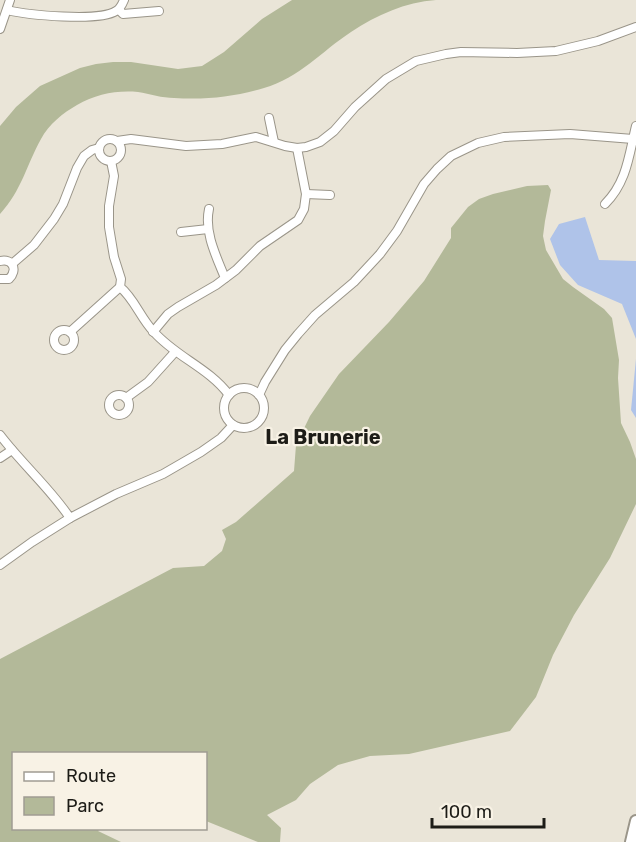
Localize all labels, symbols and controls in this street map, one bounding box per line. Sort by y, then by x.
district label: La Brunerie [265,425,381,449]
legend [12,752,207,830]
text: Route [66,765,116,787]
scale bar [432,791,544,829]
text: Parc [66,795,104,817]
text: 100 m [441,801,492,823]

